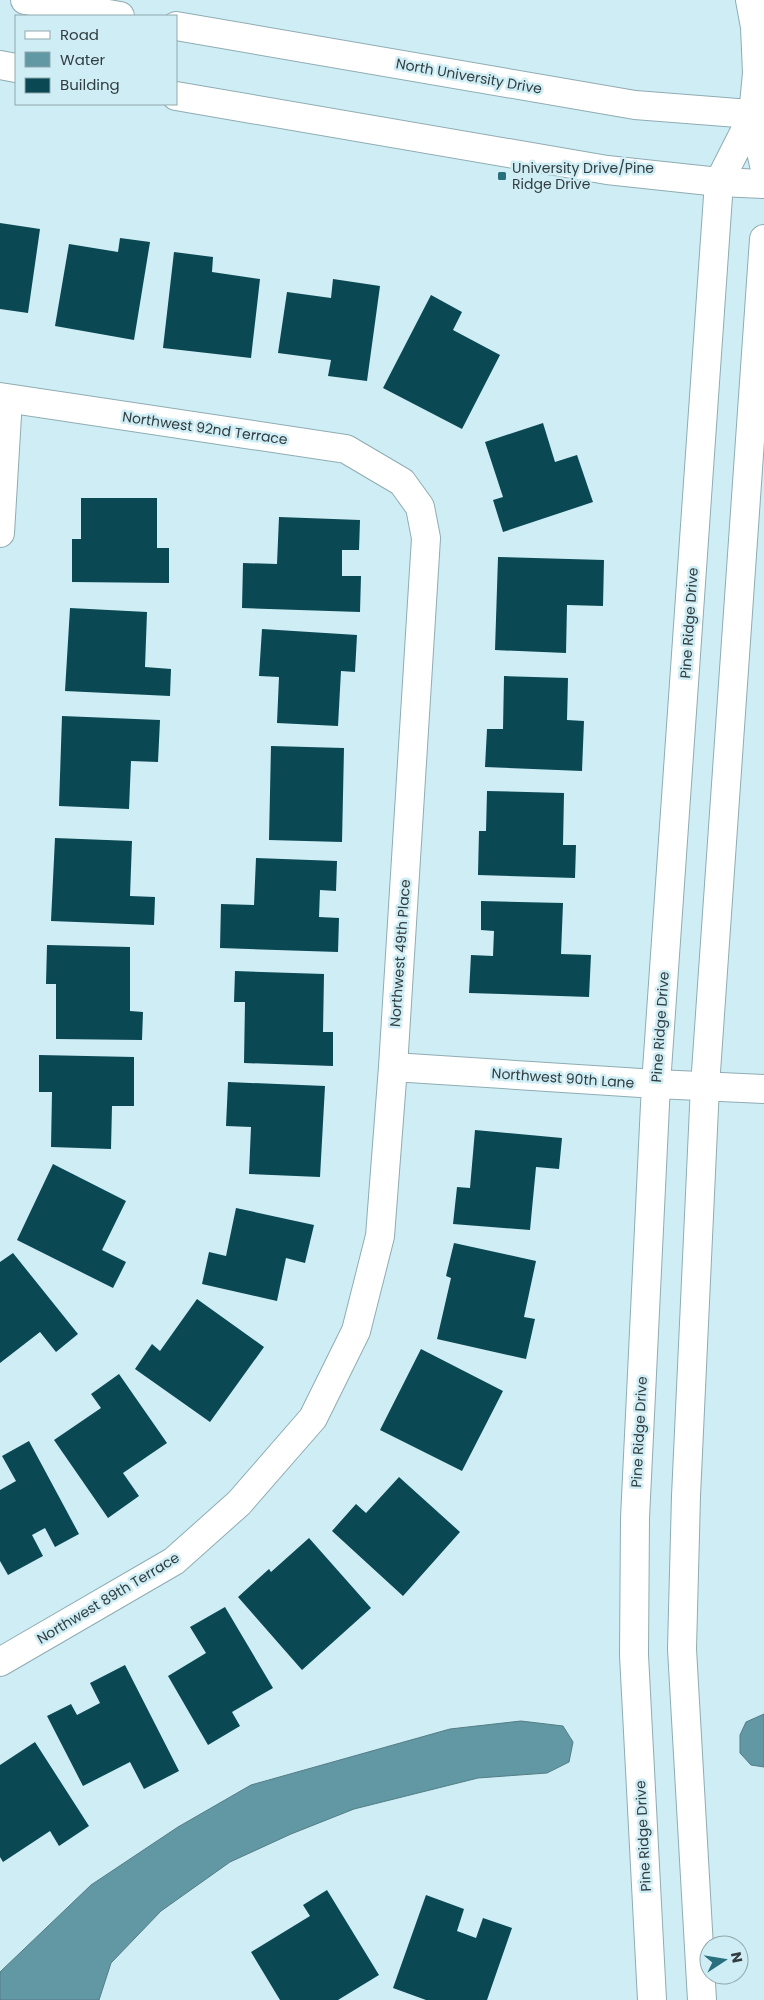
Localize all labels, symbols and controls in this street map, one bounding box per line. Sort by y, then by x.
legend [15,15,178,105]
text: Road [60,24,99,45]
text: Water [60,49,106,70]
street label: North University Drive [394,53,544,99]
text: Building [60,74,120,95]
place label: University Drive/Pine Ridge Drive [512,158,654,194]
marker: University Drive/Pine Ridge Drive [496,170,508,182]
street label: Northwest 92nd Terrace [121,406,289,450]
street label: Pine Ridge Drive [675,566,703,679]
street label: Northwest 49th Place [385,878,415,1028]
street label: Pine Ridge Drive [646,970,674,1083]
street label: Northwest 90th Lane [491,1063,635,1093]
street label: Pine Ridge Drive [626,1376,652,1488]
street label: Northwest 89th Terrace [33,1547,183,1649]
street label: Pine Ridge Drive [630,1780,656,1892]
north arrow [699,1935,749,1985]
text: N [726,1950,748,1965]

